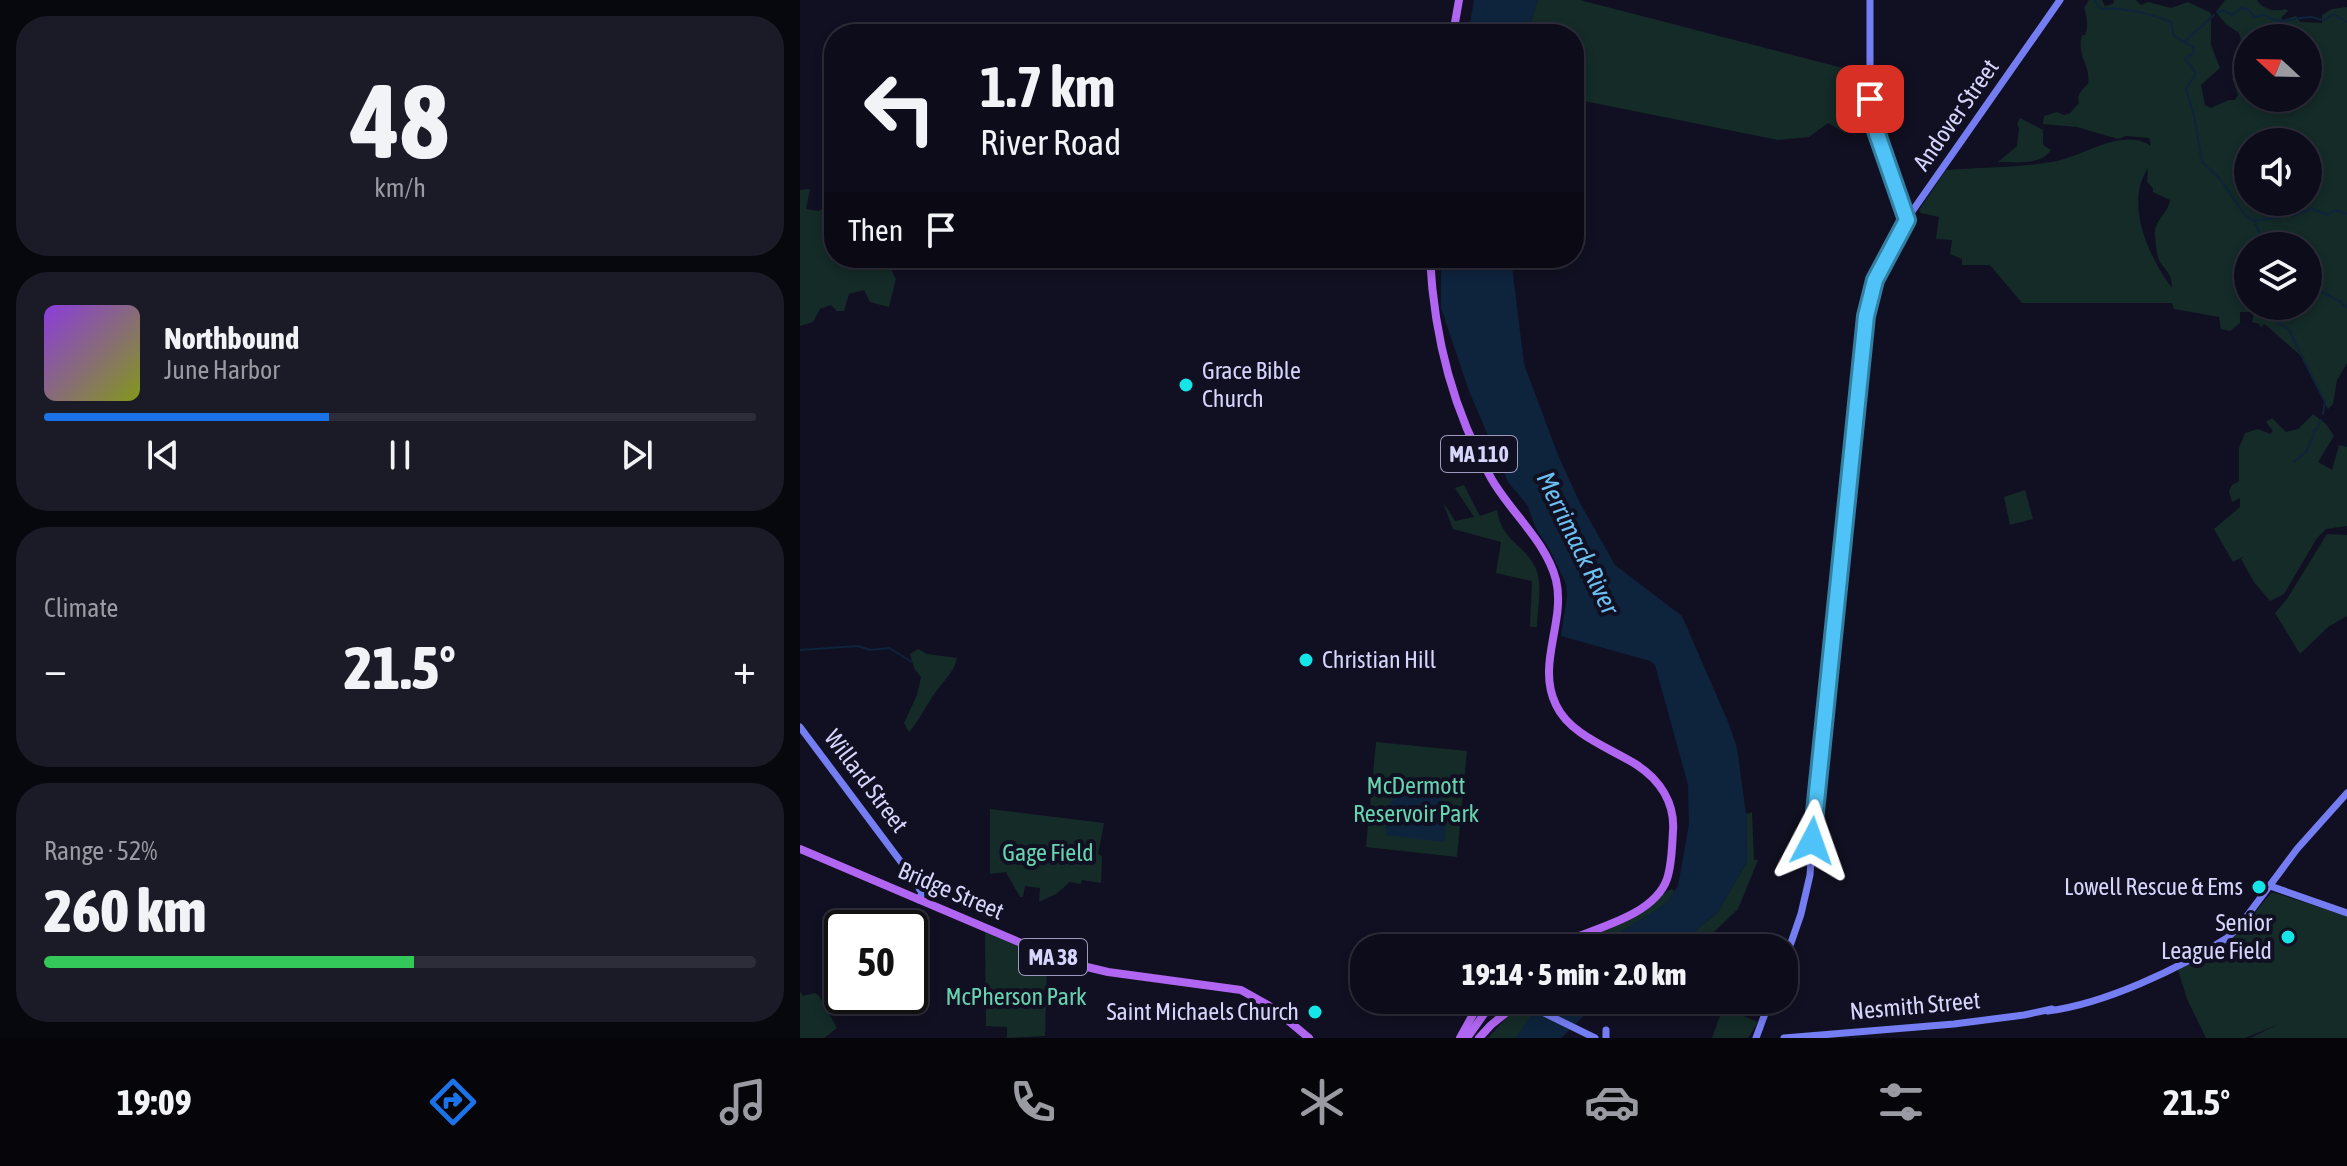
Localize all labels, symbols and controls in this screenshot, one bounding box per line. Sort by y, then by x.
north arrow [2234,24,2322,112]
map controls [2234,24,2322,320]
street label: Andover Street [1907,54,2004,175]
text: 1.7 km [980,55,1115,119]
icon: left [848,56,952,160]
text: 48 [351,61,449,180]
pin [1836,65,1904,133]
icon: arrive [1848,77,1892,121]
text: River Road [980,121,1121,163]
button: sound [2234,128,2322,216]
text: km/h [374,173,426,203]
icon: arrive [919,208,963,252]
text: Then [848,213,903,247]
button: layers [2234,232,2322,320]
text: Northbound [164,321,299,355]
text: June Harbor [164,355,280,385]
place label: Grace Bible Church [1202,357,1301,412]
marker: Grace Bible Church [1177,376,1195,394]
icon: previous [141,433,185,477]
icon: pause [378,433,422,477]
icon: next [615,433,659,477]
road number: MA 110 [1441,436,1517,472]
water label: Merrimack River [1531,467,1626,620]
text: Climate [44,593,118,623]
text: 21.5° [344,633,456,702]
text: − [44,643,67,693]
text: + [733,643,756,693]
place label: Christian Hill [1322,646,1437,673]
marker: Christian Hill [1297,651,1315,669]
street label: Willard Street [819,724,914,837]
park label: McDermott Reservoir Park [1353,772,1480,827]
position arrow [1770,799,1854,883]
text: Range · 52% [44,836,157,866]
park label: Gage Field [1002,839,1094,866]
street label: Bridge Street [894,856,1008,925]
place label: Lowell Rescue & Ems [2064,873,2243,900]
text: 260 km [44,876,206,945]
marker: Lowell Rescue & Ems [2250,878,2268,896]
place label: Senior League Field [2161,909,2273,964]
speed limit sign: 50 [824,910,928,1014]
marker: Senior League Field [2279,928,2297,946]
road number: MA 38 [1019,939,1087,975]
text: 19:14 · 5 min · 2.0 km [1462,957,1686,991]
park label: McPherson Park [945,983,1087,1010]
street label: Nesmith Street [1849,986,1981,1025]
place label: Saint Michaels Church [1106,998,1299,1025]
marker: Saint Michaels Church [1306,1003,1324,1021]
icon: directions [425,1074,481,1130]
icon: music [715,1074,771,1130]
icon: phone [1005,1074,1061,1130]
icon: climate [1294,1074,1350,1130]
icon: car [1584,1074,1640,1130]
icon: filters [1873,1074,1929,1130]
text: 19:09 [117,1081,192,1123]
text: 21.5° [2163,1081,2230,1123]

